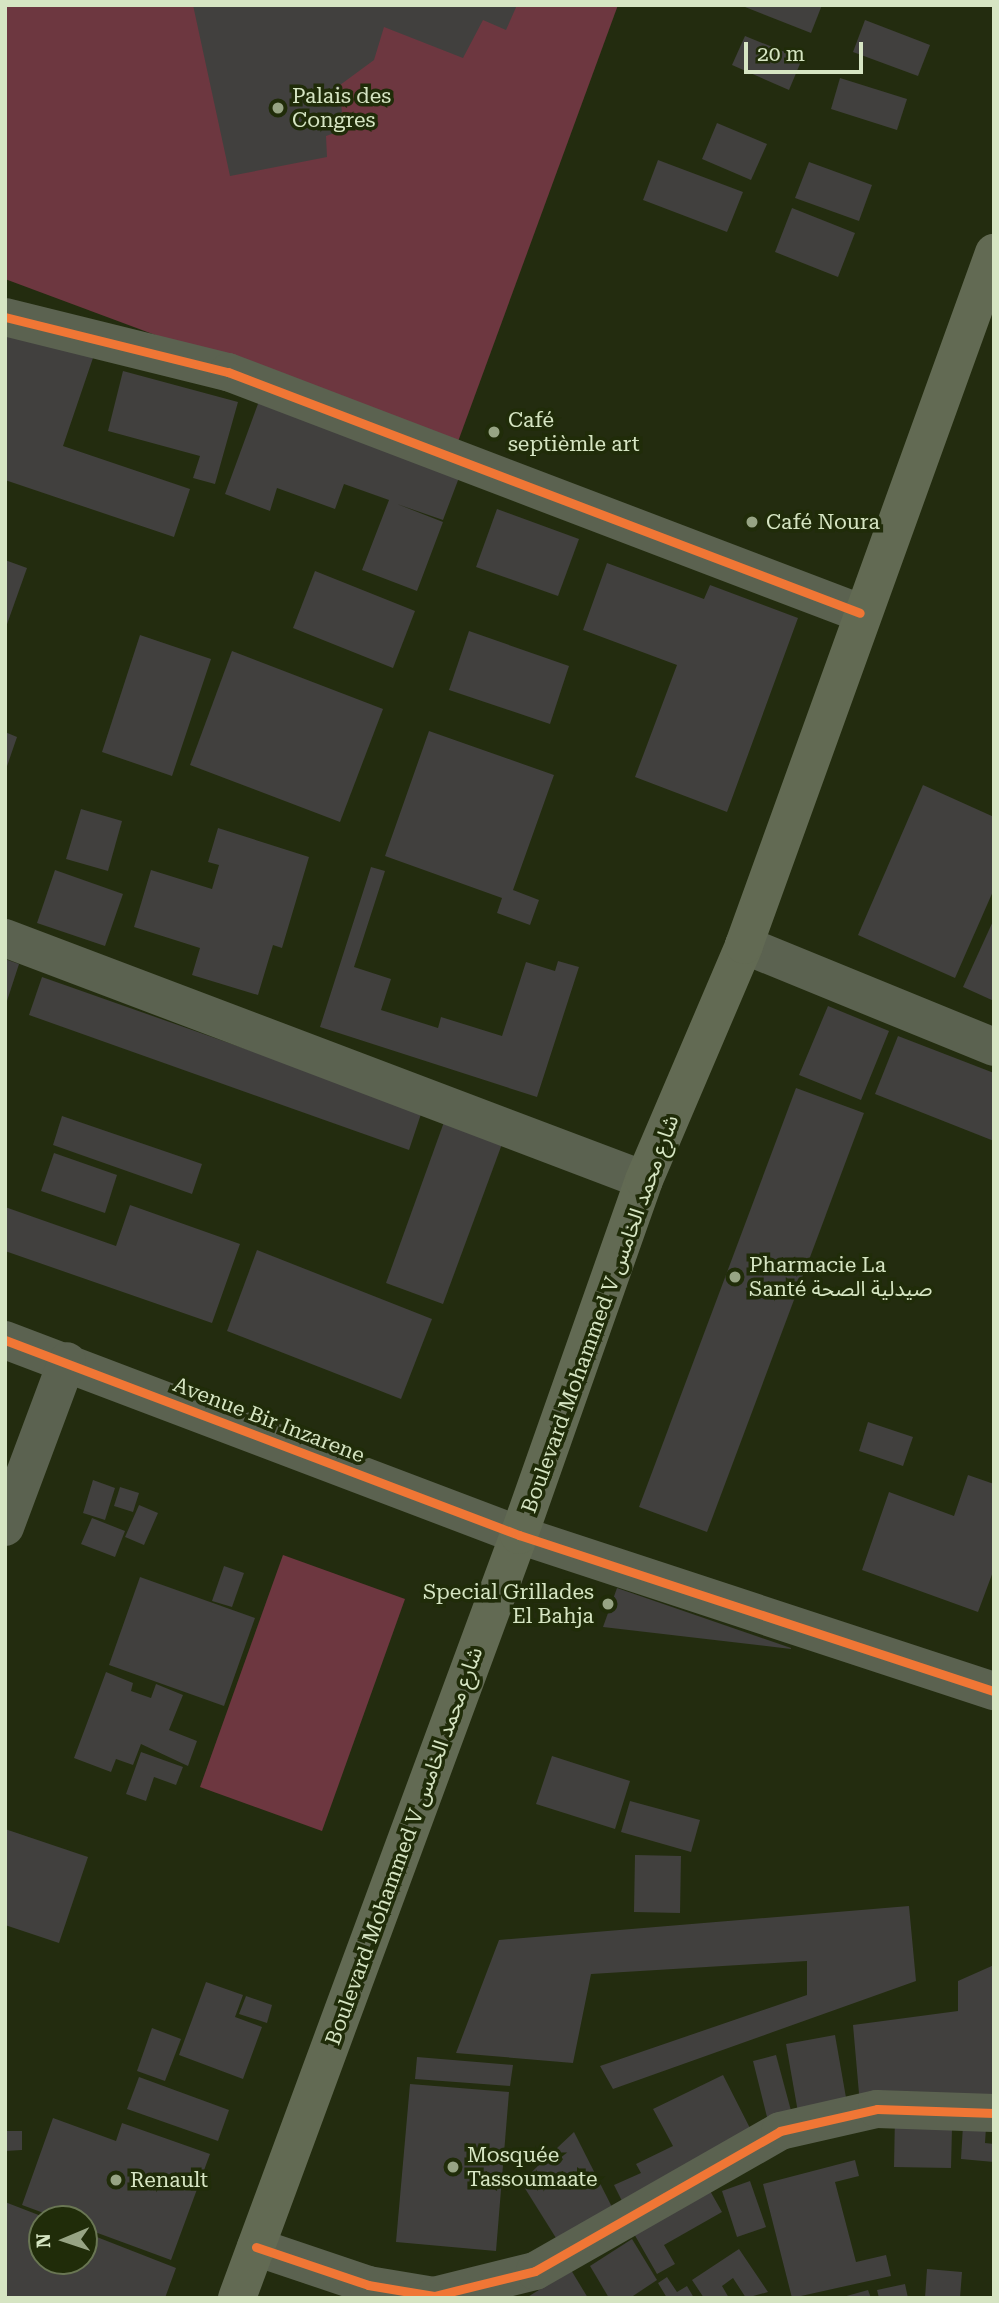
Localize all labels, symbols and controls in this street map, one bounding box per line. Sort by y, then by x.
scale bar [747,28,866,72]
text: 20 m [757,42,805,66]
place label: Palais des Congres [292,83,391,133]
marker: Palais des Congres [270,100,286,116]
place label: Café septièmle art [508,407,640,457]
marker: Café septièmle art [486,424,502,440]
place label: Café Noura [766,509,880,535]
marker: Café Noura [744,514,760,530]
street label: Boulevard Mohammed V شارع محمد الخامس [516,1112,684,1516]
place label: Pharmacie La Santé صيدلية الصحة [749,1252,932,1302]
marker: Pharmacie La Santé صيدلية الصحة [727,1269,743,1285]
street label: Avenue Bir Inzarene [170,1372,368,1468]
place label: Special Grillades El Bahja [423,1579,594,1629]
marker: Special Grillades El Bahja [600,1596,616,1612]
street label: Boulevard Mohammed V شارع محمد الخامس [320,1644,488,2048]
place label: Mosquée Tassoumaate [467,2142,597,2192]
marker: Mosquée Tassoumaate [445,2159,461,2175]
place label: Renault [130,2167,208,2193]
marker: Renault [108,2172,124,2188]
north arrow [28,2205,98,2275]
text: N [32,2233,55,2248]

